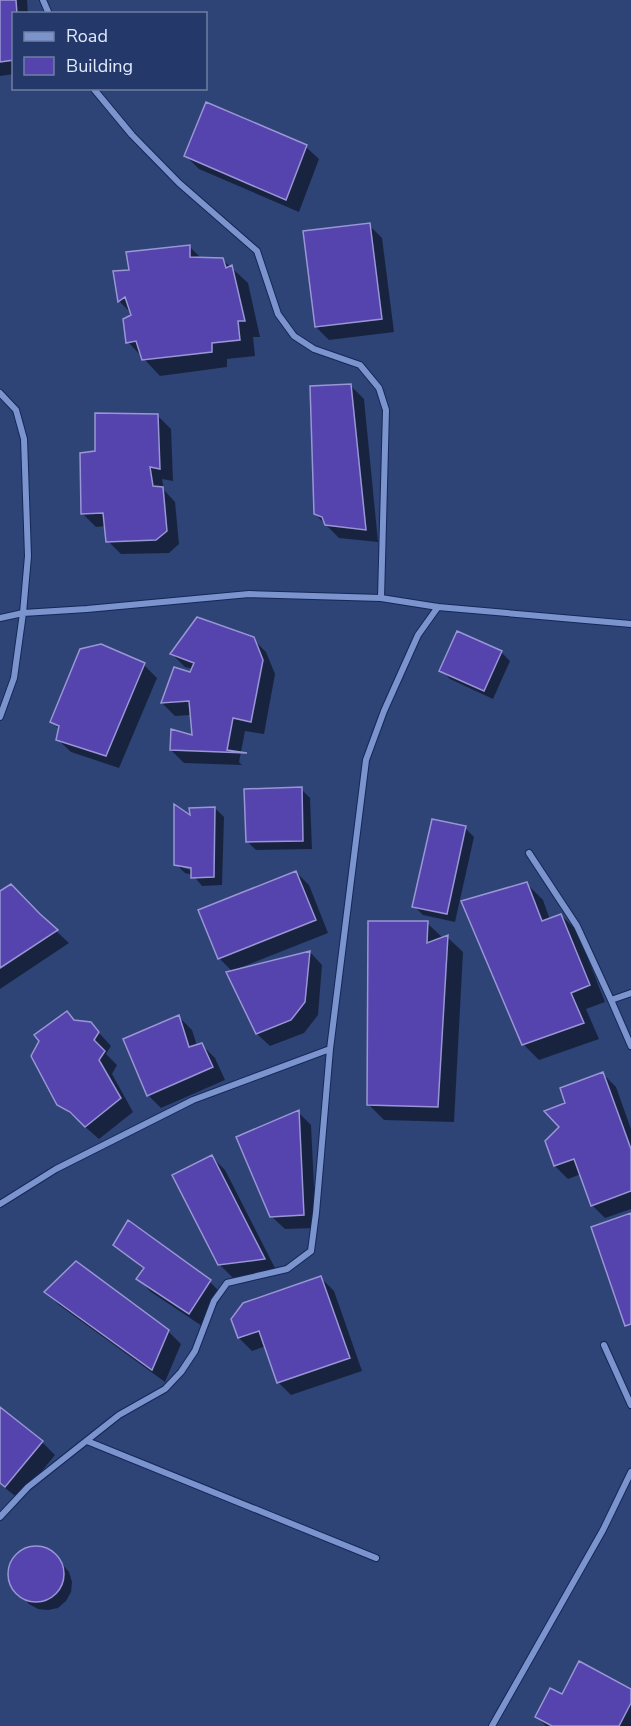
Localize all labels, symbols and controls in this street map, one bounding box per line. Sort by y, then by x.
legend [12,12,207,90]
text: Road [66,24,108,48]
text: Building [66,54,133,78]

